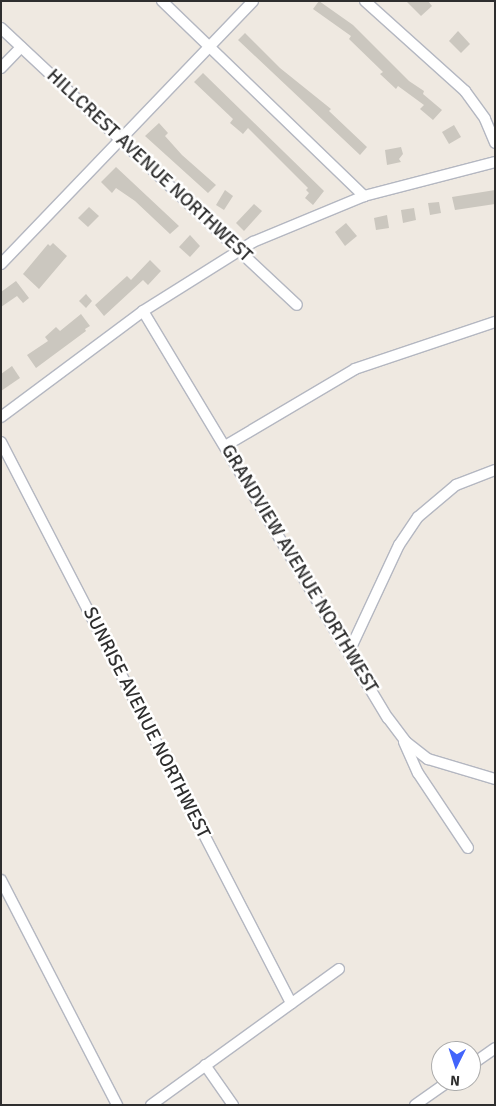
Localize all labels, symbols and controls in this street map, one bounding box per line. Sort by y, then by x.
street label: HILLCREST AVENUE NORTHWEST [42,65,256,267]
street label: GRANDVIEW AVENUE NORTHWEST [216,441,382,697]
street label: SUNRISE AVENUE NORTHWEST [78,604,214,842]
north arrow [431,1041,481,1091]
text: N [450,1072,460,1089]

